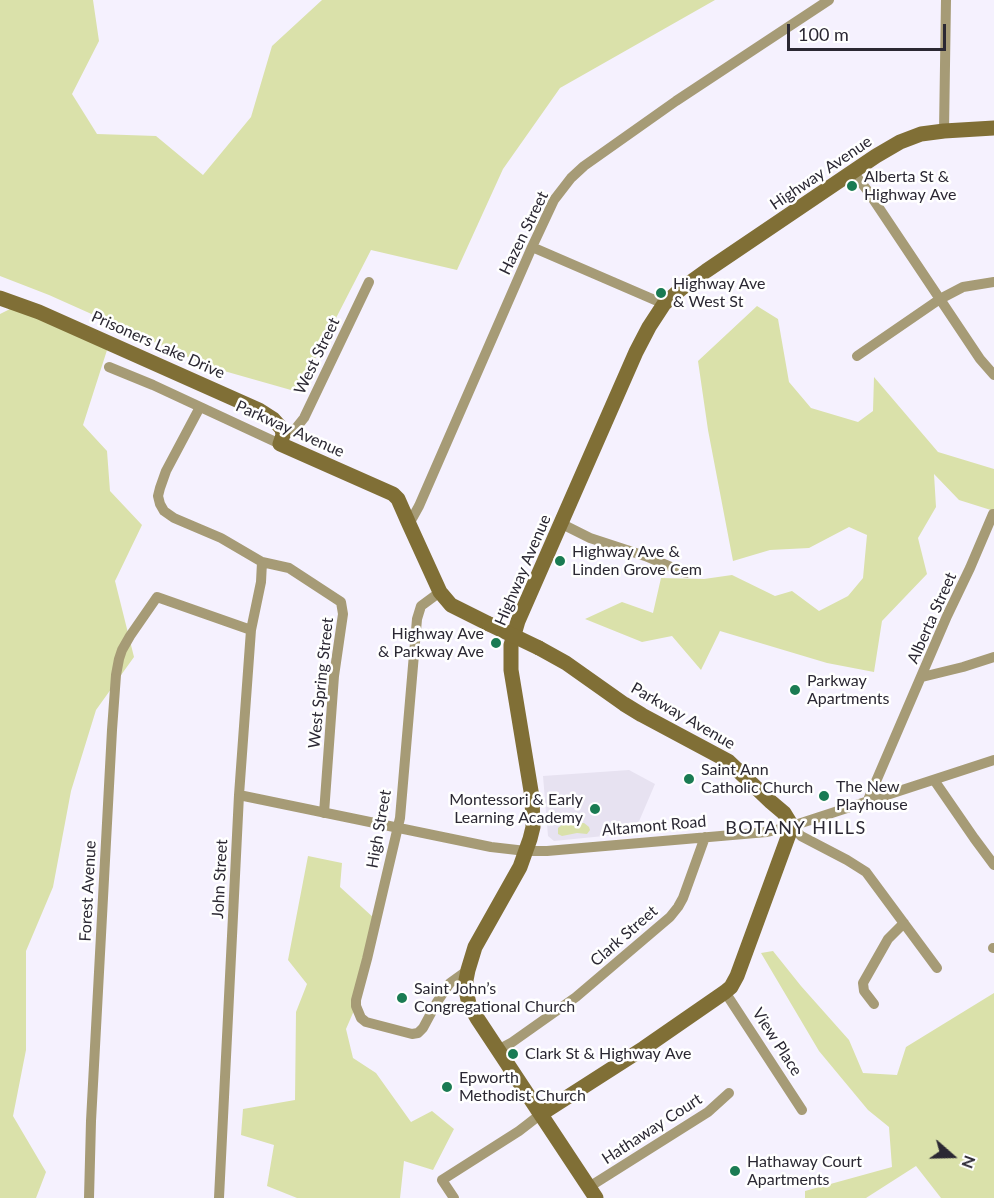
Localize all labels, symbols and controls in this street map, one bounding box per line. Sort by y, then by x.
scale bar [790,12,949,50]
text: 100 m [798,23,849,45]
street label: Highway Avenue [766,132,876,214]
place label: Alberta St & Highway Ave [864,167,956,205]
marker: Alberta St & Highway Ave [845,179,859,193]
street label: Hazen Street [496,188,552,278]
place label: Highway Ave & West St [673,274,765,312]
marker: Highway Ave & West St [654,286,668,300]
street label: Prisoners Lake Drive [88,307,228,383]
street label: West Street [290,314,344,398]
street label: Parkway Avenue [233,396,347,462]
street label: Highway Avenue [491,512,555,628]
place label: Highway Ave & Linden Grove Cem [572,542,702,580]
marker: Highway Ave & Linden Grove Cem [553,554,567,568]
street label: Alberta Street [903,569,961,667]
street label: West Spring Street [305,617,337,749]
place label: Highway Ave & Parkway Ave [378,624,484,662]
marker: Highway Ave & Parkway Ave [489,636,503,650]
place label: Parkway Apartments [807,671,889,709]
street label: Parkway Avenue [628,678,738,754]
marker: Parkway Apartments [788,683,802,697]
place label: Saint Ann Catholic Church [701,760,813,798]
marker: Saint Ann Catholic Church [682,772,696,786]
place label: The New Playhouse [836,777,908,815]
street label: High Street [363,788,395,870]
marker: The New Playhouse [817,789,831,803]
place label: Montessori & Early Learning Academy [449,790,583,828]
marker: Montessori & Early Learning Academy [588,802,602,816]
street label: Altamont Road [601,812,707,840]
district label: BOTANY HILLS [725,817,867,839]
street label: John Street [208,839,232,919]
street label: Forest Avenue [76,840,100,942]
street label: Clark Street [587,902,661,970]
place label: Saint John’s Congregational Church [414,979,575,1017]
marker: Saint John’s Congregational Church [395,991,409,1005]
street label: View Place [748,1005,806,1079]
place label: Clark St & Highway Ave [525,1044,691,1064]
marker: Clark St & Highway Ave [506,1047,520,1061]
place label: Epworth Methodist Church [459,1068,586,1106]
marker: Epworth Methodist Church [440,1080,454,1094]
street label: Hathaway Court [599,1090,705,1168]
north arrow [922,1126,982,1186]
place label: Hathaway Court Apartments [747,1152,862,1190]
text: N [958,1153,980,1171]
marker: Hathaway Court Apartments [728,1164,742,1178]

